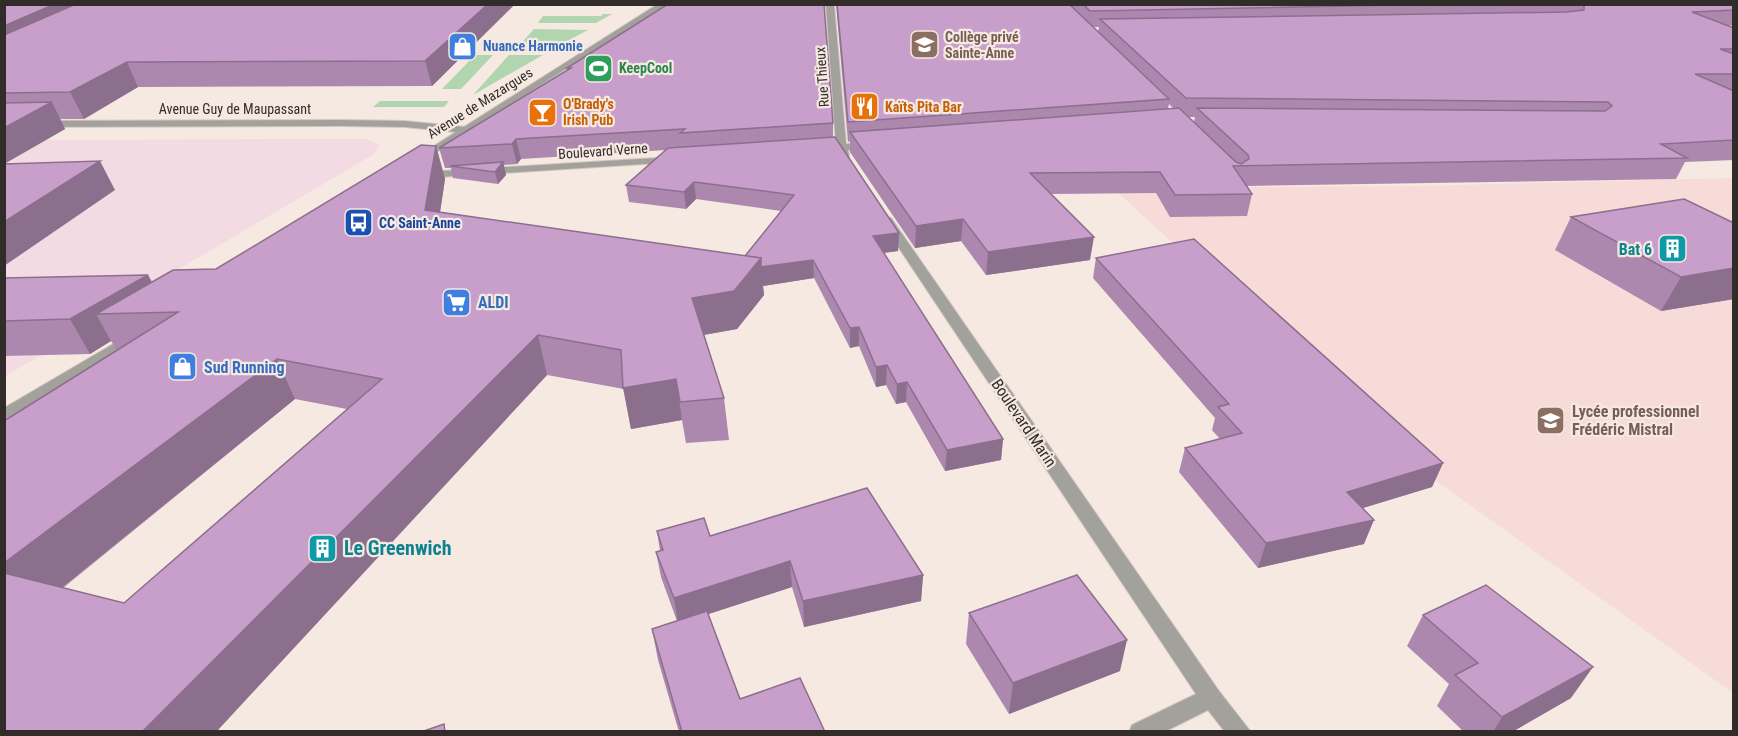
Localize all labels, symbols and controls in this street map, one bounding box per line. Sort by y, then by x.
school or university icon: Collège privé Sainte-Anne [908,29,940,61]
place label: Collège privé Sainte-Anne [945,29,1019,61]
shop icon: Nuance Harmonie [446,30,478,62]
place label: Nuance Harmonie [483,38,583,54]
street label: Rue Thieux [812,46,832,108]
sports icon: KeepCool [582,52,614,84]
place label: KeepCool [619,60,672,76]
street label: Avenue de Mazargues [424,64,536,142]
restaurant icon: Kaïts Pita Bar [848,91,880,123]
bar icon: O'Brady's Irish Pub [526,96,558,128]
place label: O'Brady's Irish Pub [563,96,614,128]
place label: Kaïts Pita Bar [885,99,962,115]
street label: Avenue Guy de Maupassant [159,101,311,117]
street label: Boulevard Verne [558,140,649,162]
bus stop icon: CC Saint-Anne [342,207,374,239]
place label: CC Saint-Anne [379,215,461,231]
building icon: Bat 6 [1657,233,1689,265]
place label: Bat 6 [1619,240,1652,259]
supermarket icon: ALDI [441,286,473,318]
place label: ALDI [478,293,509,312]
shop icon: Sud Running [167,351,199,383]
place label: Sud Running [204,358,285,377]
street label: Boulevard Marin [988,375,1060,471]
place label: Lycée professionnel Frédéric Mistral [1572,402,1700,439]
school or university icon: Lycée professionnel Frédéric Mistral [1535,404,1567,436]
building icon: Le Greenwich [307,532,339,564]
place label: Le Greenwich [344,536,452,560]

